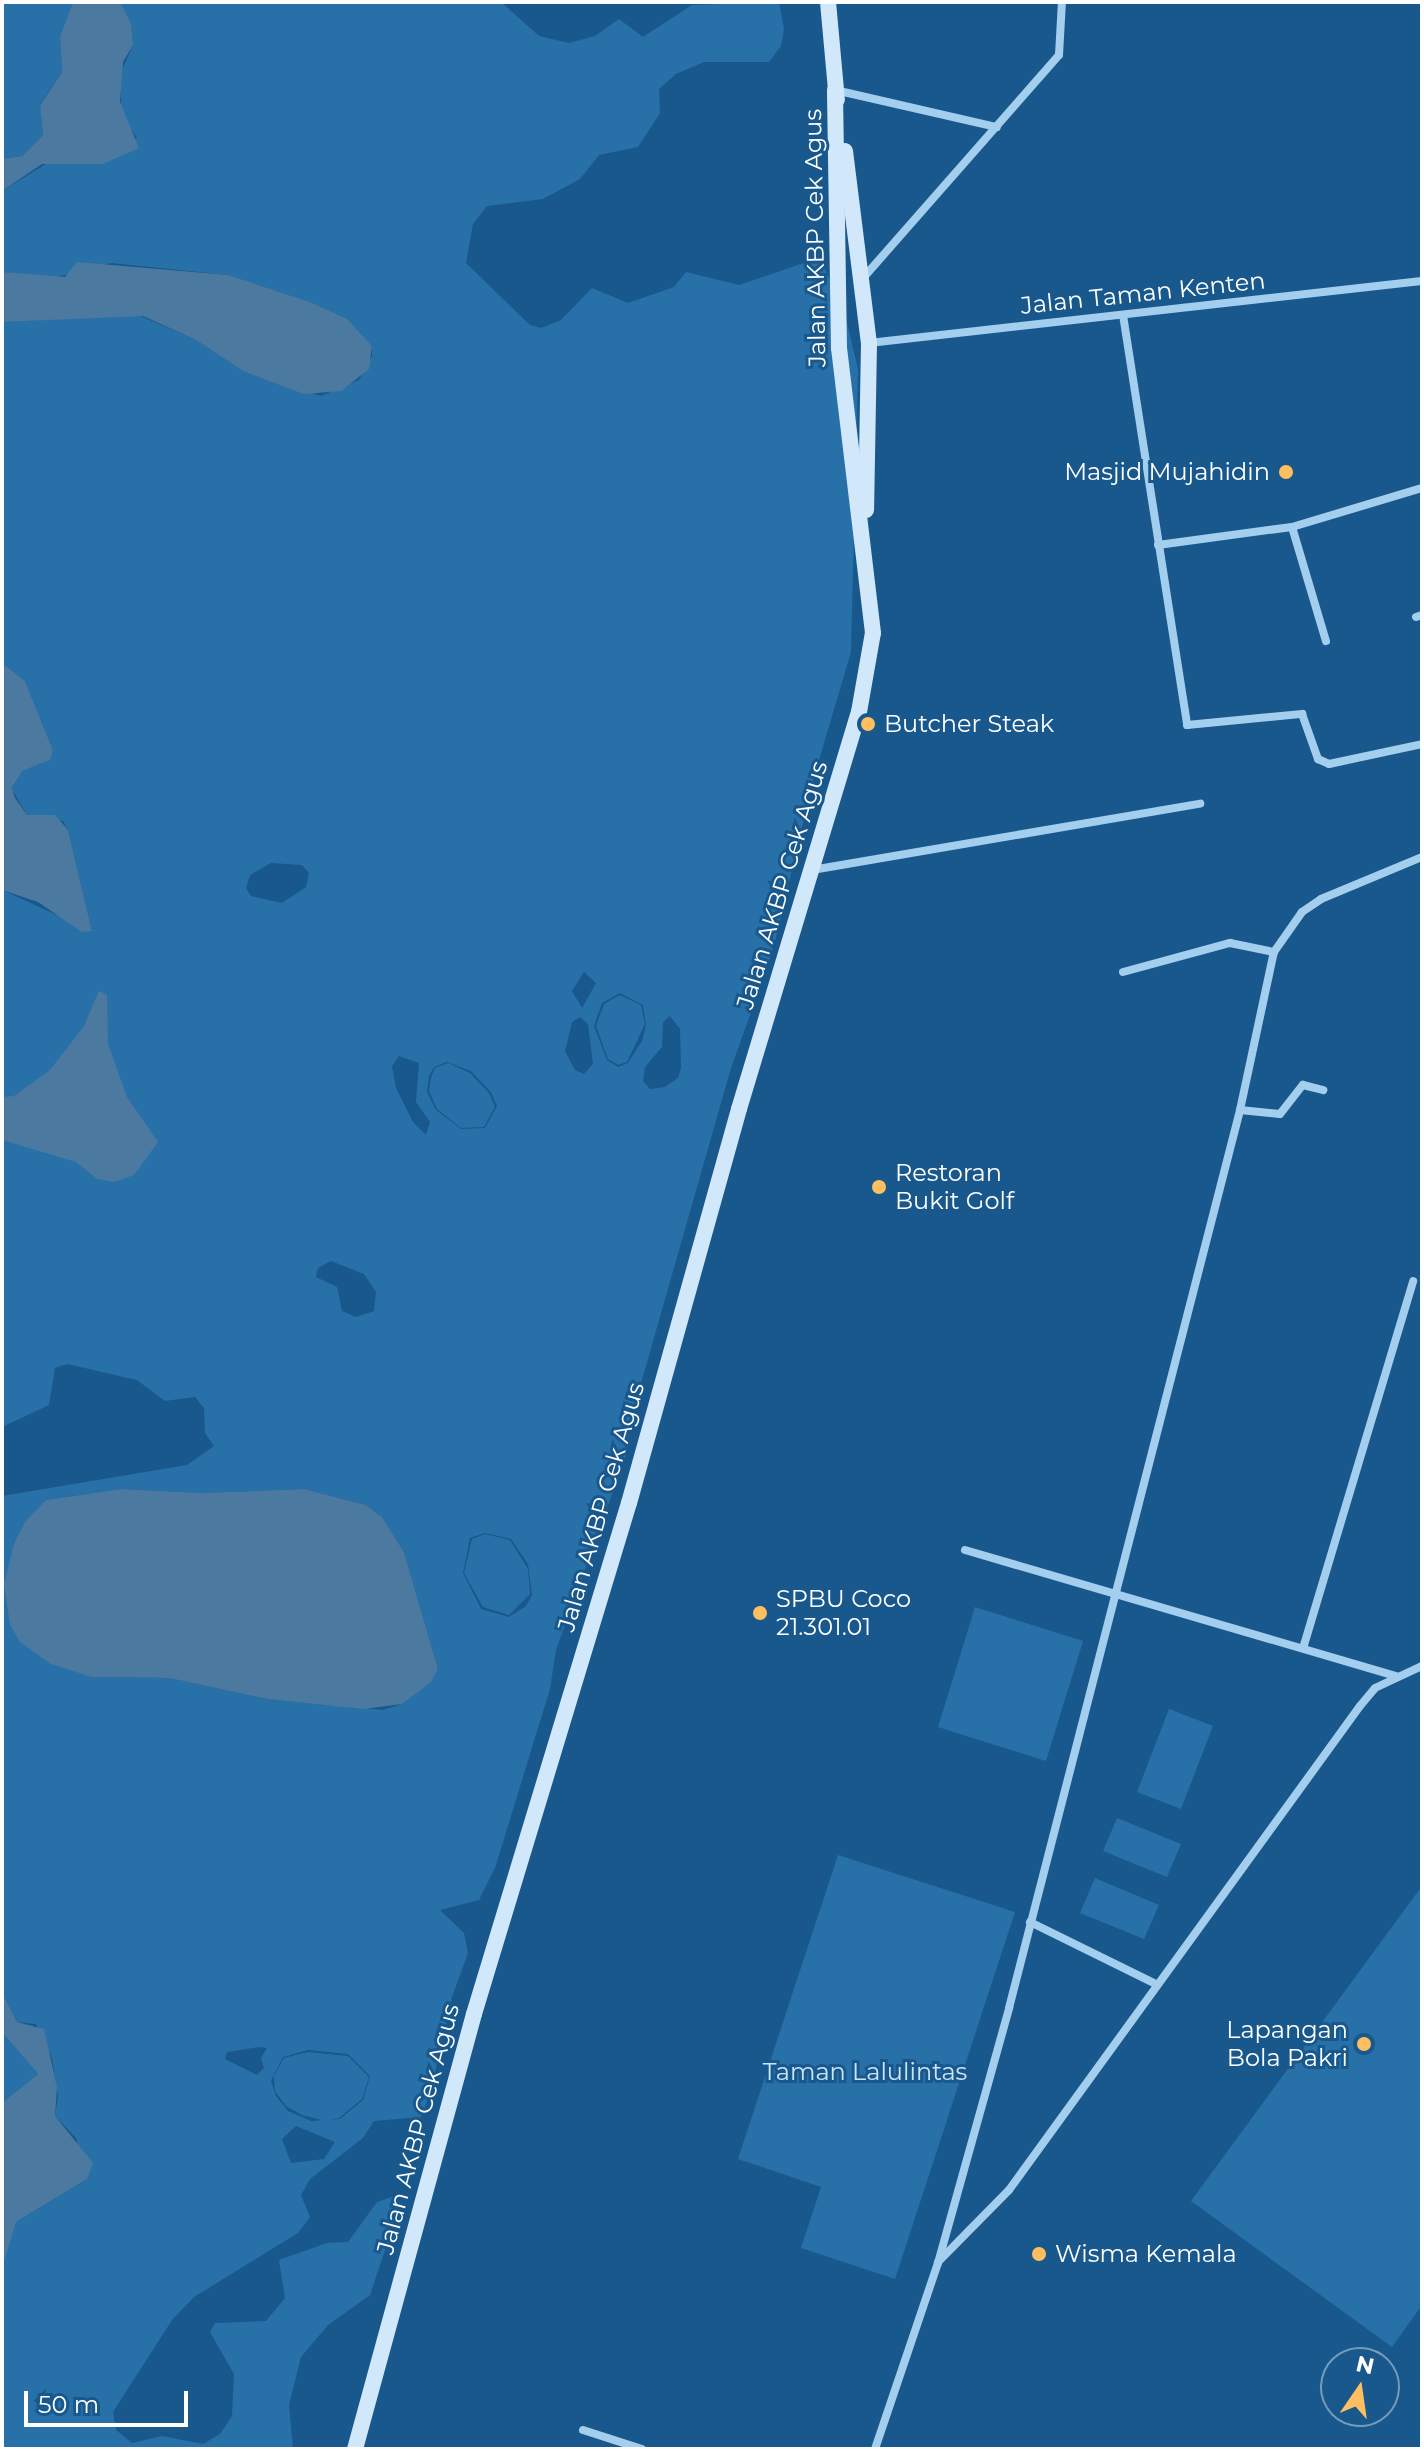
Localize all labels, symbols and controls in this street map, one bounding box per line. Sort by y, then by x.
street label: Jalan AKBP Cek Agus [798,109,832,367]
street label: Jalan Taman Kenten [1019,266,1267,320]
place label: Masjid Mujahidin [1064,458,1270,486]
marker: Masjid Mujahidin [1277,463,1295,481]
place label: Butcher Steak [884,710,1054,738]
marker: Butcher Steak [859,715,877,733]
street label: Jalan AKBP Cek Agus [730,757,834,1013]
place label: Restoran Bukit Golf [895,1159,1014,1215]
marker: Restoran Bukit Golf [870,1178,888,1196]
street label: Jalan AKBP Cek Agus [552,1379,650,1635]
place label: SPBU Coco 21.301.01 [776,1585,911,1641]
marker: SPBU Coco 21.301.01 [751,1604,769,1622]
street label: Jalan AKBP Cek Agus [371,2001,465,2257]
place label: Lapangan Bola Pakri [1226,2016,1348,2072]
marker: Lapangan Bola Pakri [1355,2035,1373,2053]
park label: Taman Lalulintas [763,2058,967,2086]
place label: Wisma Kemala [1055,2240,1237,2268]
marker: Wisma Kemala [1030,2245,1048,2263]
north arrow [1320,2347,1400,2427]
text: N [1353,2350,1377,2380]
scale bar [28,2375,192,2425]
text: 50 m [38,2390,99,2419]

